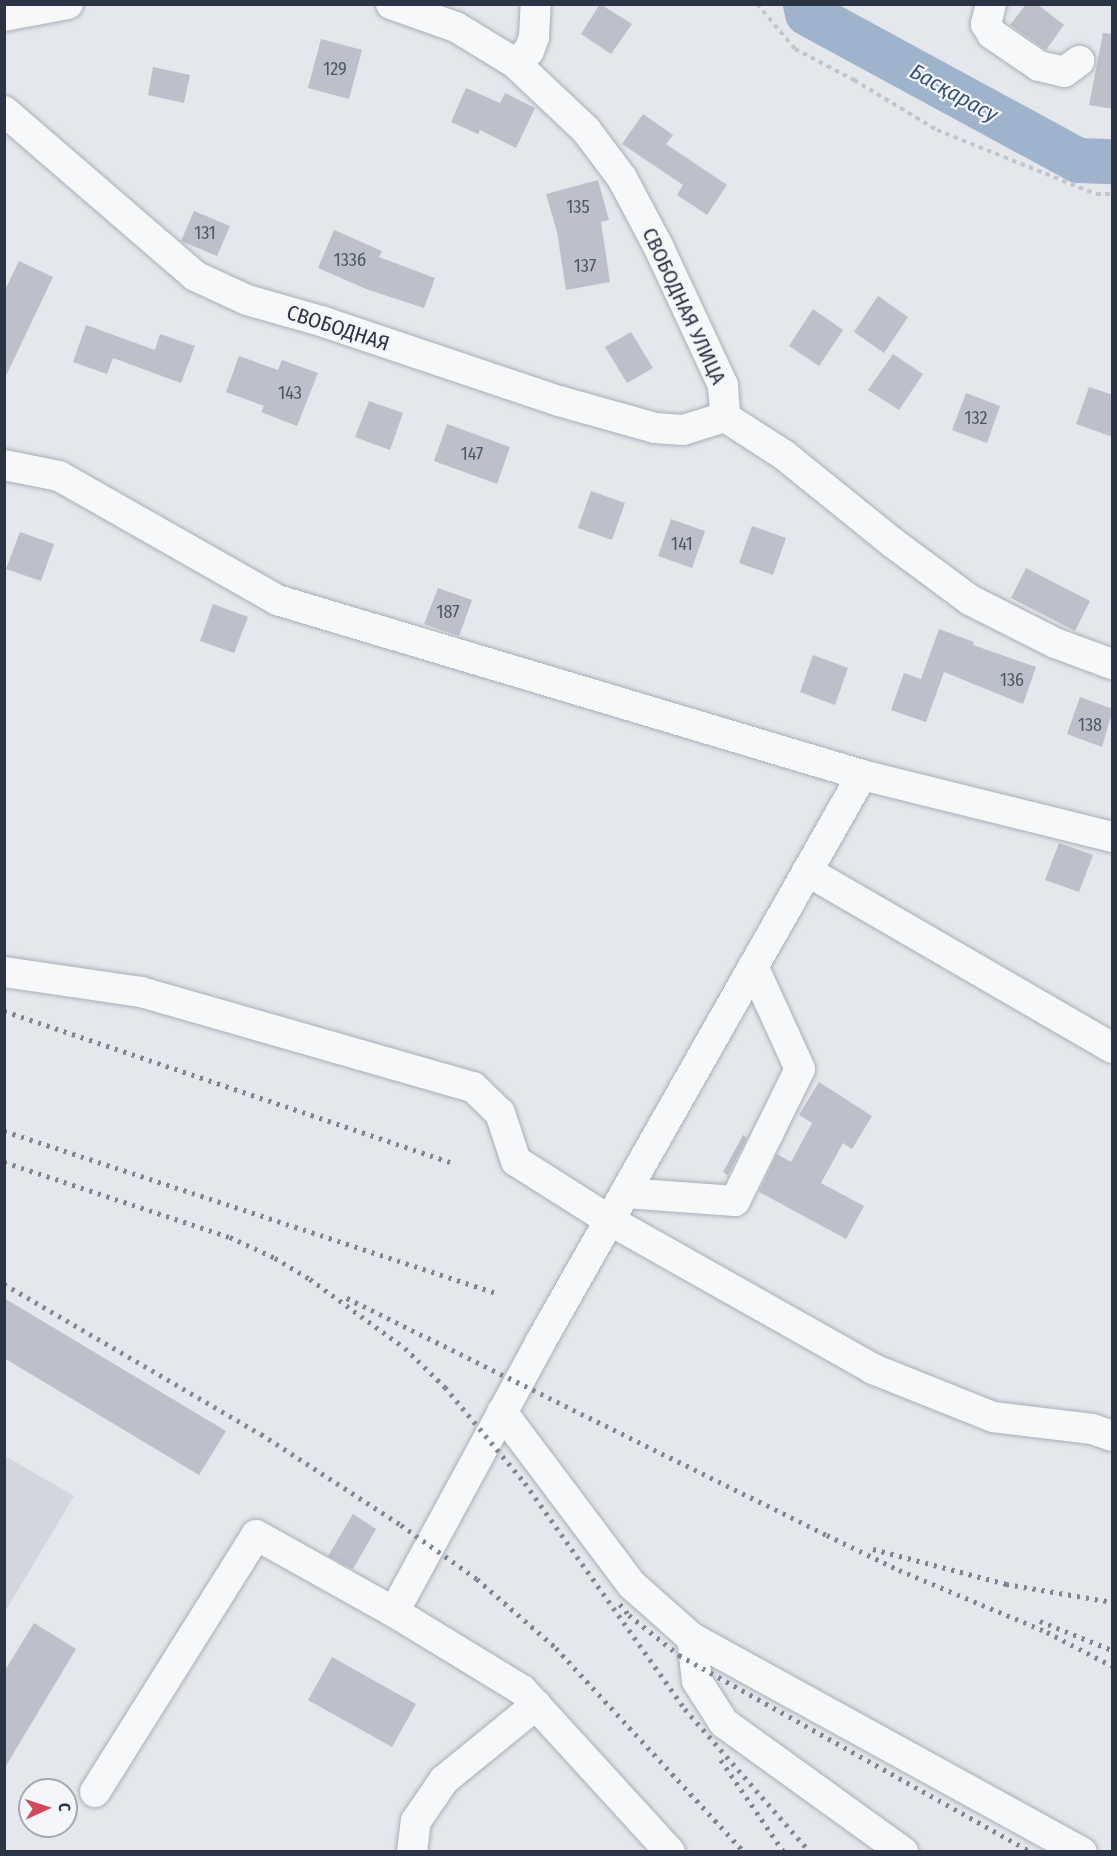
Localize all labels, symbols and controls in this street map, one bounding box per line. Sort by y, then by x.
house number: 129 [323,58,347,80]
water label: Басқарасу [905,58,1003,128]
house number: 135 [566,196,590,218]
house number: 131 [194,222,216,244]
street label: СВОБОДНАЯ УЛИЦА [637,224,731,388]
house number: 133б [334,249,366,271]
house number: 137 [574,255,596,277]
street label: СВОБОДНАЯ [284,300,392,356]
house number: 143 [278,382,302,404]
house number: 132 [965,407,987,429]
house number: 147 [461,443,483,465]
house number: 141 [671,533,693,555]
house number: 187 [436,601,460,623]
house number: 136 [1000,669,1024,691]
house number: 138 [1078,714,1102,736]
north arrow [18,1778,78,1838]
text: С [55,1802,74,1812]

